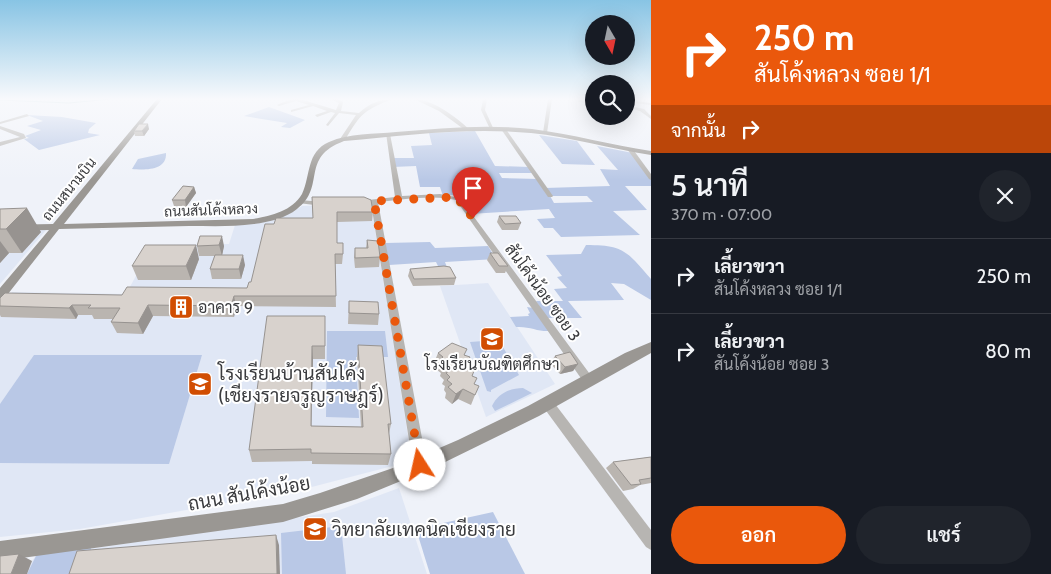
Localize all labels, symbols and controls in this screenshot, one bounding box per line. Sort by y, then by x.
north arrow [585,15,635,65]
map controls [585,15,635,125]
text: 250 m [754,16,854,59]
icon: right [671,20,736,85]
text: สันโค้งหลวง ซอย 1/1 [754,61,931,88]
button: search [585,75,635,125]
icon: right [736,115,764,143]
text: จากนั้น [671,119,726,142]
street label: ถนนสนามบิน [38,154,100,224]
pin [452,167,494,218]
text: 5 นาที [671,167,748,204]
button: close [979,170,1031,222]
icon: arrive [459,174,487,202]
street label: ถนนสันโค้งหลวง [164,199,258,221]
text: 370 m · 07:00 [671,205,772,224]
street label: สันโค้งน้อย ซอย 3 [501,239,586,345]
text: เลี้ยวขวา [714,255,785,278]
icon: right [671,262,699,290]
text: 250 m [977,265,1031,288]
text: สันโค้งหลวง ซอย 1/1 [714,280,843,299]
building icon: อาคาร 9 [168,294,194,320]
place label: อาคาร 9 [198,298,253,317]
school or university icon: โรงเรียนบัณฑิตศึกษา [479,326,505,352]
text: เลี้ยวขวา [714,330,785,353]
icon: right [671,337,699,365]
text: 80 m [985,340,1031,363]
place label: โรงเรียนบัณฑิตศึกษา [423,353,560,374]
text: สันโค้งน้อย ซอย 3 [714,355,829,374]
place label: โรงเรียนบ้านสันโค้ง (เชียงรายจรูญราษฎร์) [217,361,384,409]
school or university icon: โรงเรียนบ้านสันโค้ง (เชียงรายจรูญราษฎร์) [187,371,213,397]
position arrow [393,438,445,490]
street label: ถนน สันโค้งน้อย [186,470,312,516]
button: ออก [671,506,846,564]
button: แชร์ [856,506,1031,564]
school or university icon: วิทยาลัยเทคนิคเชียงราย [302,516,328,542]
place label: วิทยาลัยเทคนิคเชียงราย [332,517,516,541]

